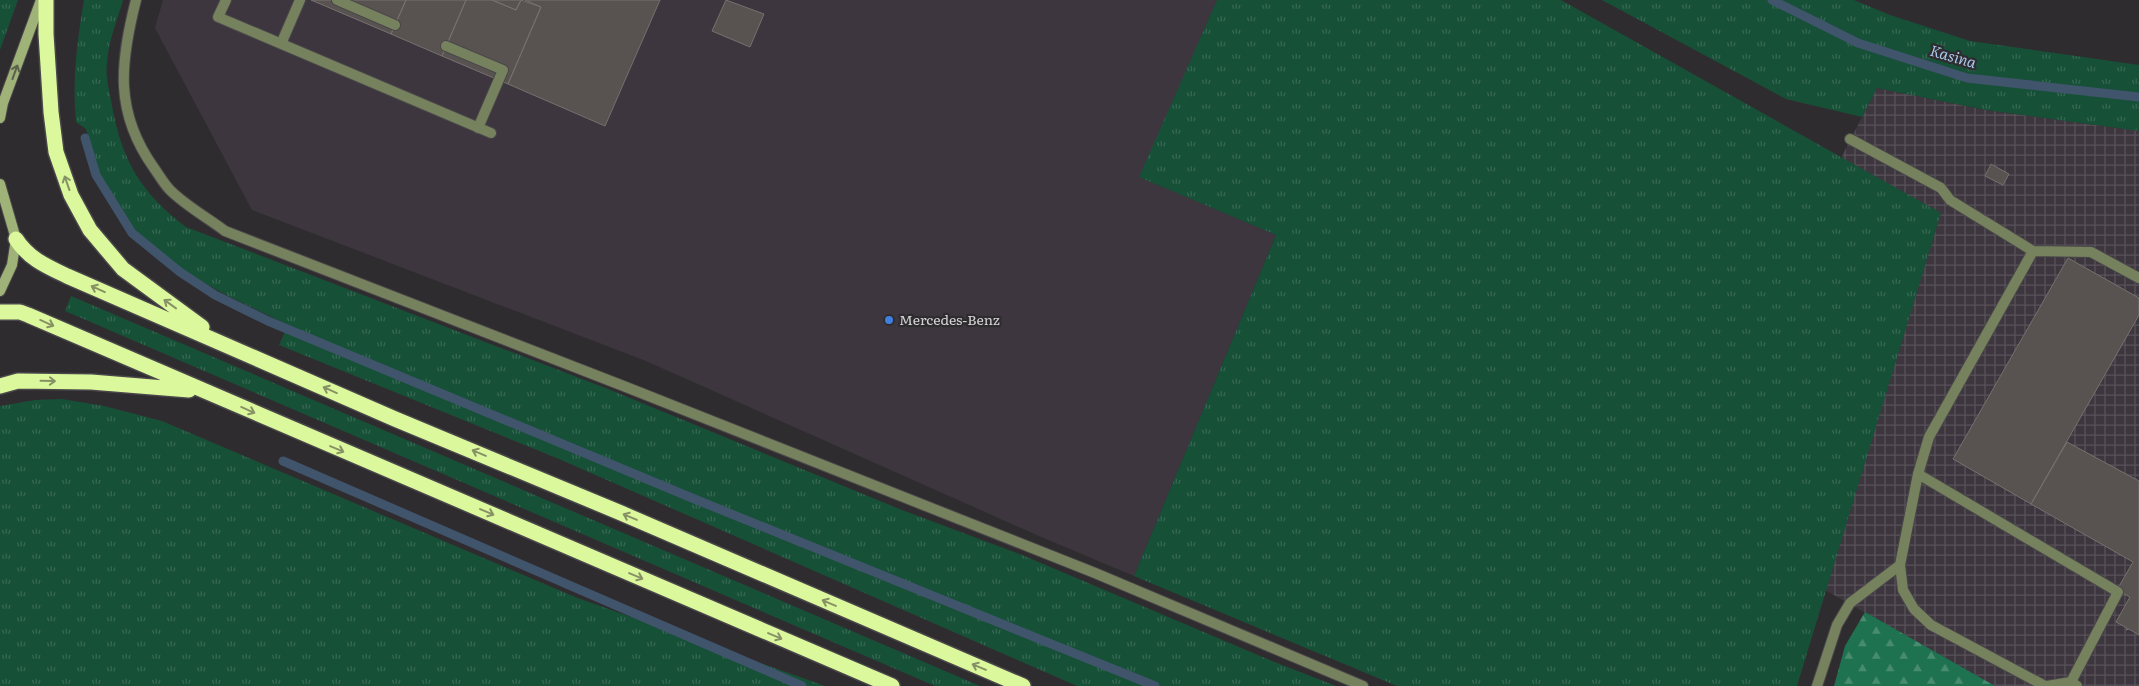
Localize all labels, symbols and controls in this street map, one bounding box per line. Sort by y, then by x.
water label: Kasina [1928,38,1980,73]
one-way arrow [11,64,20,80]
one-way arrow [61,175,71,191]
one-way arrow [91,284,106,293]
one-way arrow [163,299,177,309]
place label: Mercedes-Benz [899,309,1000,329]
marker: Mercedes-Benz [883,314,895,326]
one-way arrow [39,319,54,329]
one-way arrow [40,377,56,386]
one-way arrow [323,384,338,394]
one-way arrow [240,406,255,416]
one-way arrow [329,444,344,454]
one-way arrow [472,448,487,458]
one-way arrow [479,508,494,518]
one-way arrow [623,511,638,521]
one-way arrow [628,572,643,582]
one-way arrow [822,597,837,607]
one-way arrow [767,631,782,641]
one-way arrow [971,661,986,670]

